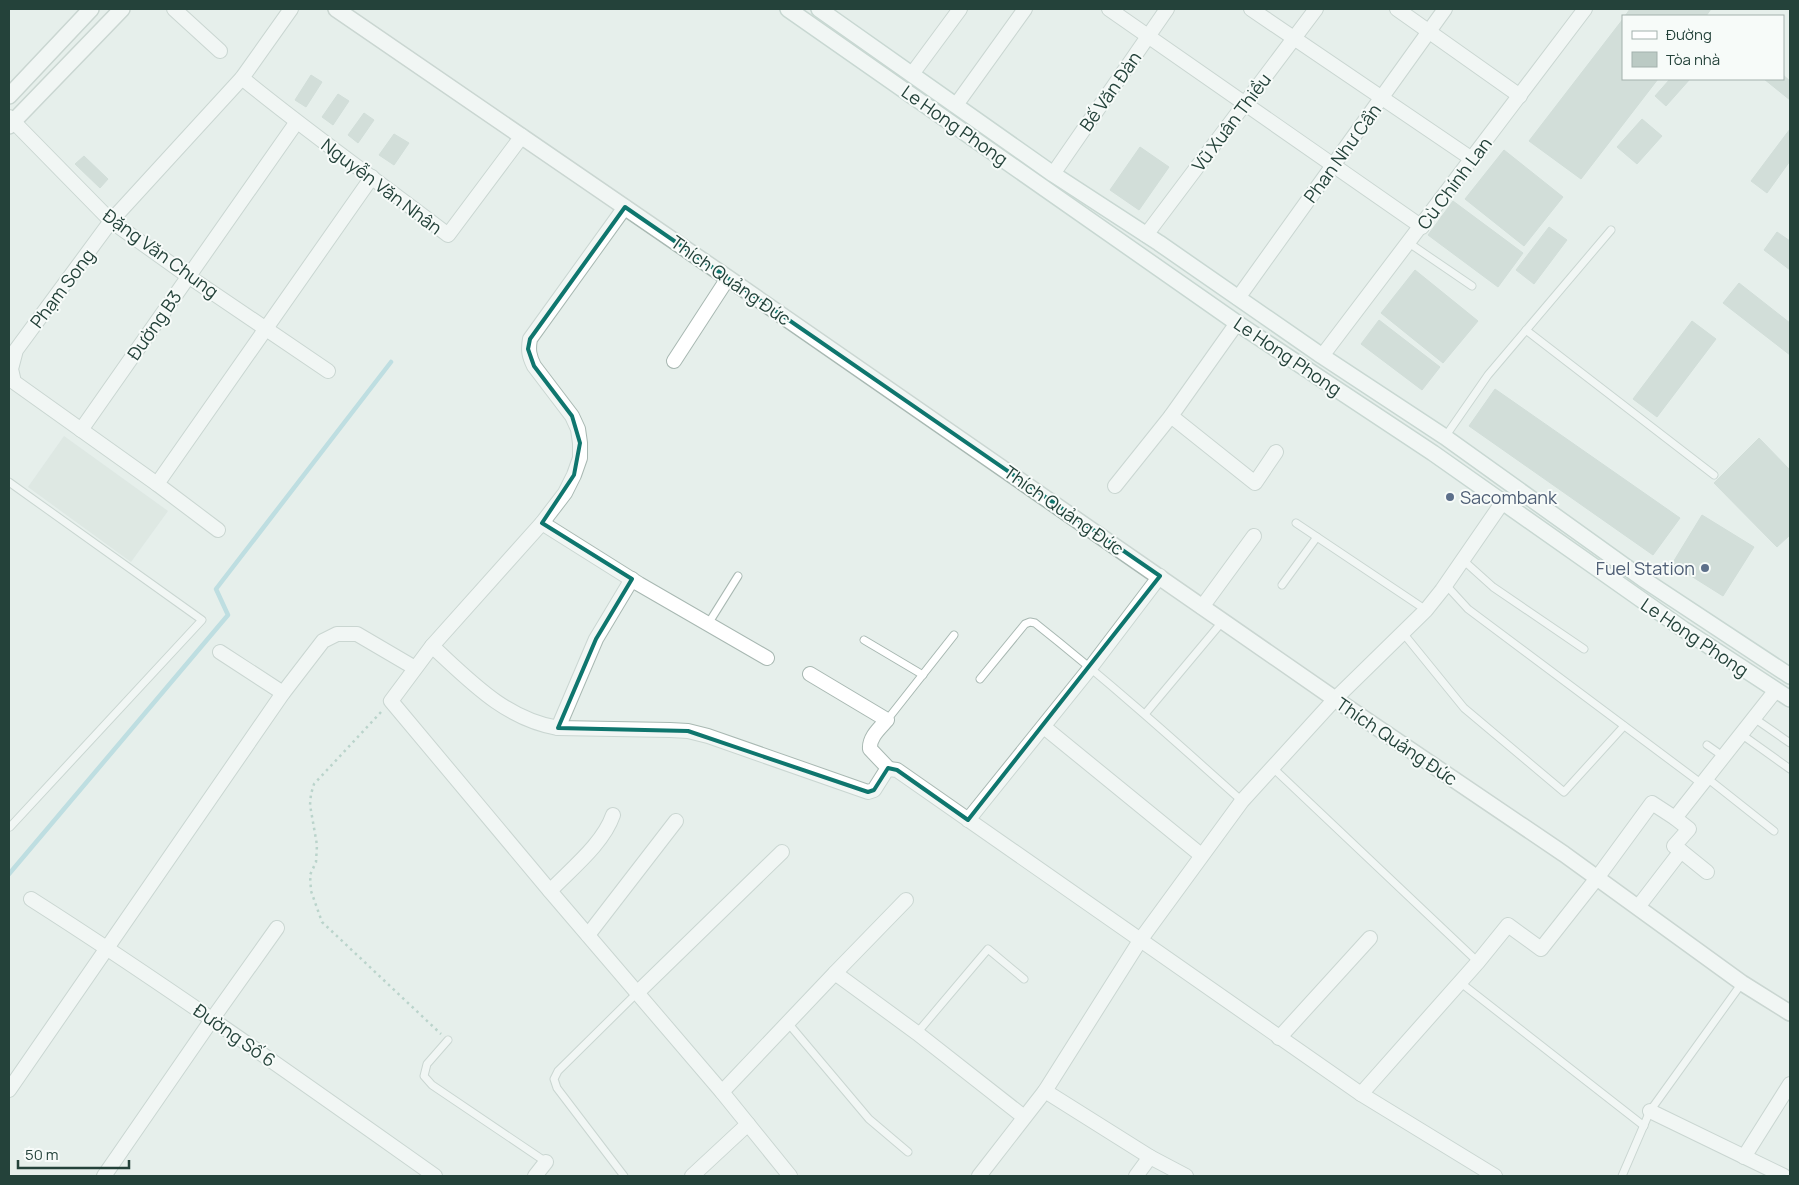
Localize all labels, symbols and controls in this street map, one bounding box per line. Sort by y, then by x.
legend [1622,15,1784,80]
text: Đường [1666,24,1712,45]
street label: Bế Văn Đàn [1074,46,1146,136]
text: Tòa nhà [1666,49,1720,70]
street label: Vũ Xuân Thiều [1186,68,1276,176]
street label: Le Hong Phong [897,79,1013,171]
street label: Phan Như Cẩn [1298,99,1386,207]
street label: Cù Chính Lan [1411,132,1497,234]
street label: Nguyễn Văn Nhân [317,133,447,239]
street label: Đặng Văn Chung [99,203,223,303]
street label: Thích Quảng Đức [666,230,796,330]
street label: Phạm Song [24,243,100,333]
street label: Đường B3 [121,286,187,364]
street label: Le Hong Phong [1230,311,1346,401]
street label: Thích Quảng Đức [999,460,1129,560]
place label: Sacombank [1460,485,1558,509]
marker: Sacombank [1444,491,1456,503]
place label: Fuel Station [1596,556,1695,580]
marker: Fuel Station [1699,562,1711,574]
street label: Le Hong Phong [1637,592,1753,682]
street label: Thích Quảng Đức [1332,692,1462,790]
street label: Đường Số 6 [189,998,281,1072]
scale bar [18,1138,129,1170]
text: 50 m [25,1144,59,1165]

